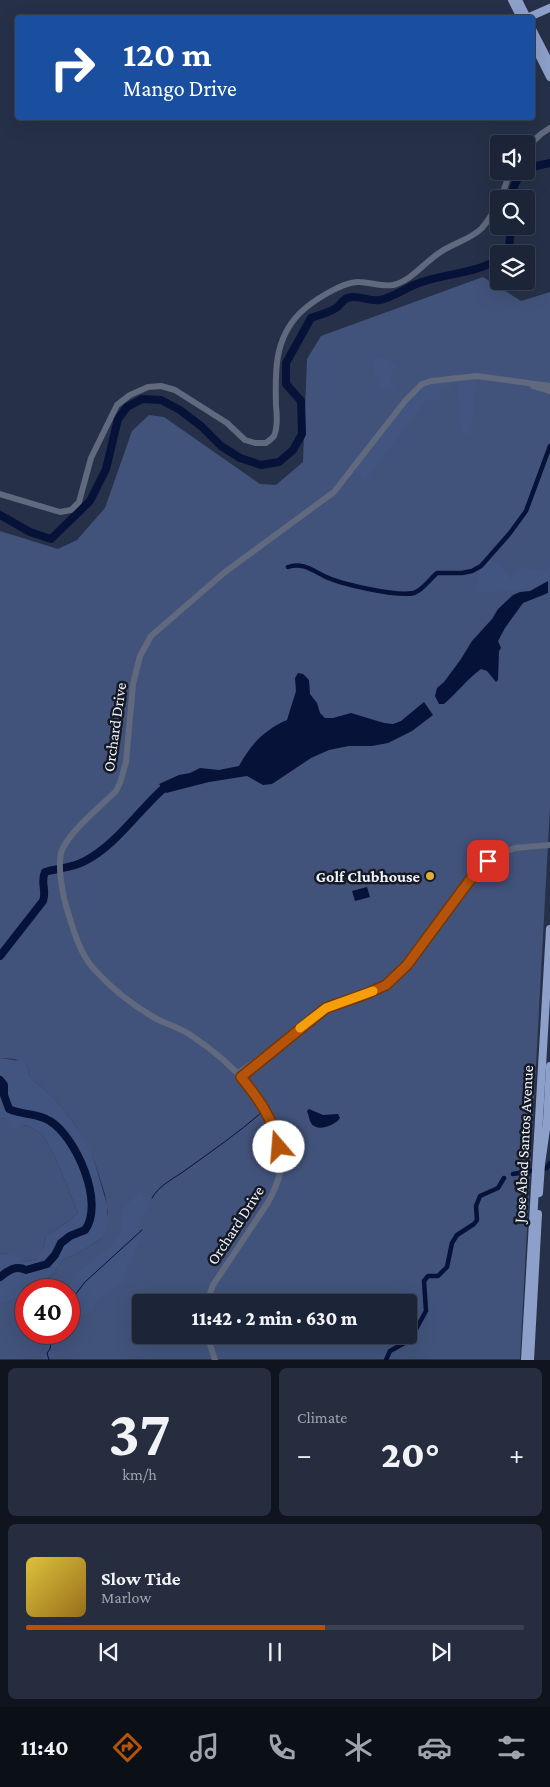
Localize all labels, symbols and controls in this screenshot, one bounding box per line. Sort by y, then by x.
icon: right [40,35,105,100]
text: 120 m [123,35,212,74]
text: Mango Drive [123,76,237,101]
map controls [490,135,535,290]
button: sound [490,135,535,180]
button: search [490,190,535,235]
button: layers [490,245,535,290]
street label: Orchard Drive [100,681,129,773]
pin [467,840,509,882]
icon: arrive [474,847,502,875]
place label: Golf Clubhouse [316,868,421,885]
marker: Golf Clubhouse [424,870,436,882]
street label: Jose Abad Santos Avenue [511,1065,537,1225]
position arrow [252,1120,304,1172]
street label: Orchard Drive [204,1183,267,1268]
speed limit sign: 40 [15,1279,80,1344]
text: 11:42 · 2 min · 630 m [192,1308,357,1329]
text: 37 [108,1397,171,1469]
text: Climate [297,1409,347,1426]
text: 20° [381,1433,440,1475]
text: − [297,1439,312,1470]
text: + [509,1439,524,1470]
text: km/h [122,1466,157,1483]
text: Slow Tide [101,1568,181,1589]
text: Marlow [101,1589,151,1606]
icon: previous [95,1638,123,1666]
icon: pause [261,1638,289,1666]
icon: next [427,1638,455,1666]
icon: directions [110,1730,145,1765]
icon: music [187,1730,222,1765]
icon: phone [264,1730,299,1765]
icon: climate [341,1730,376,1765]
icon: car [417,1730,452,1765]
icon: filters [494,1730,529,1765]
text: 11:40 [21,1735,69,1760]

